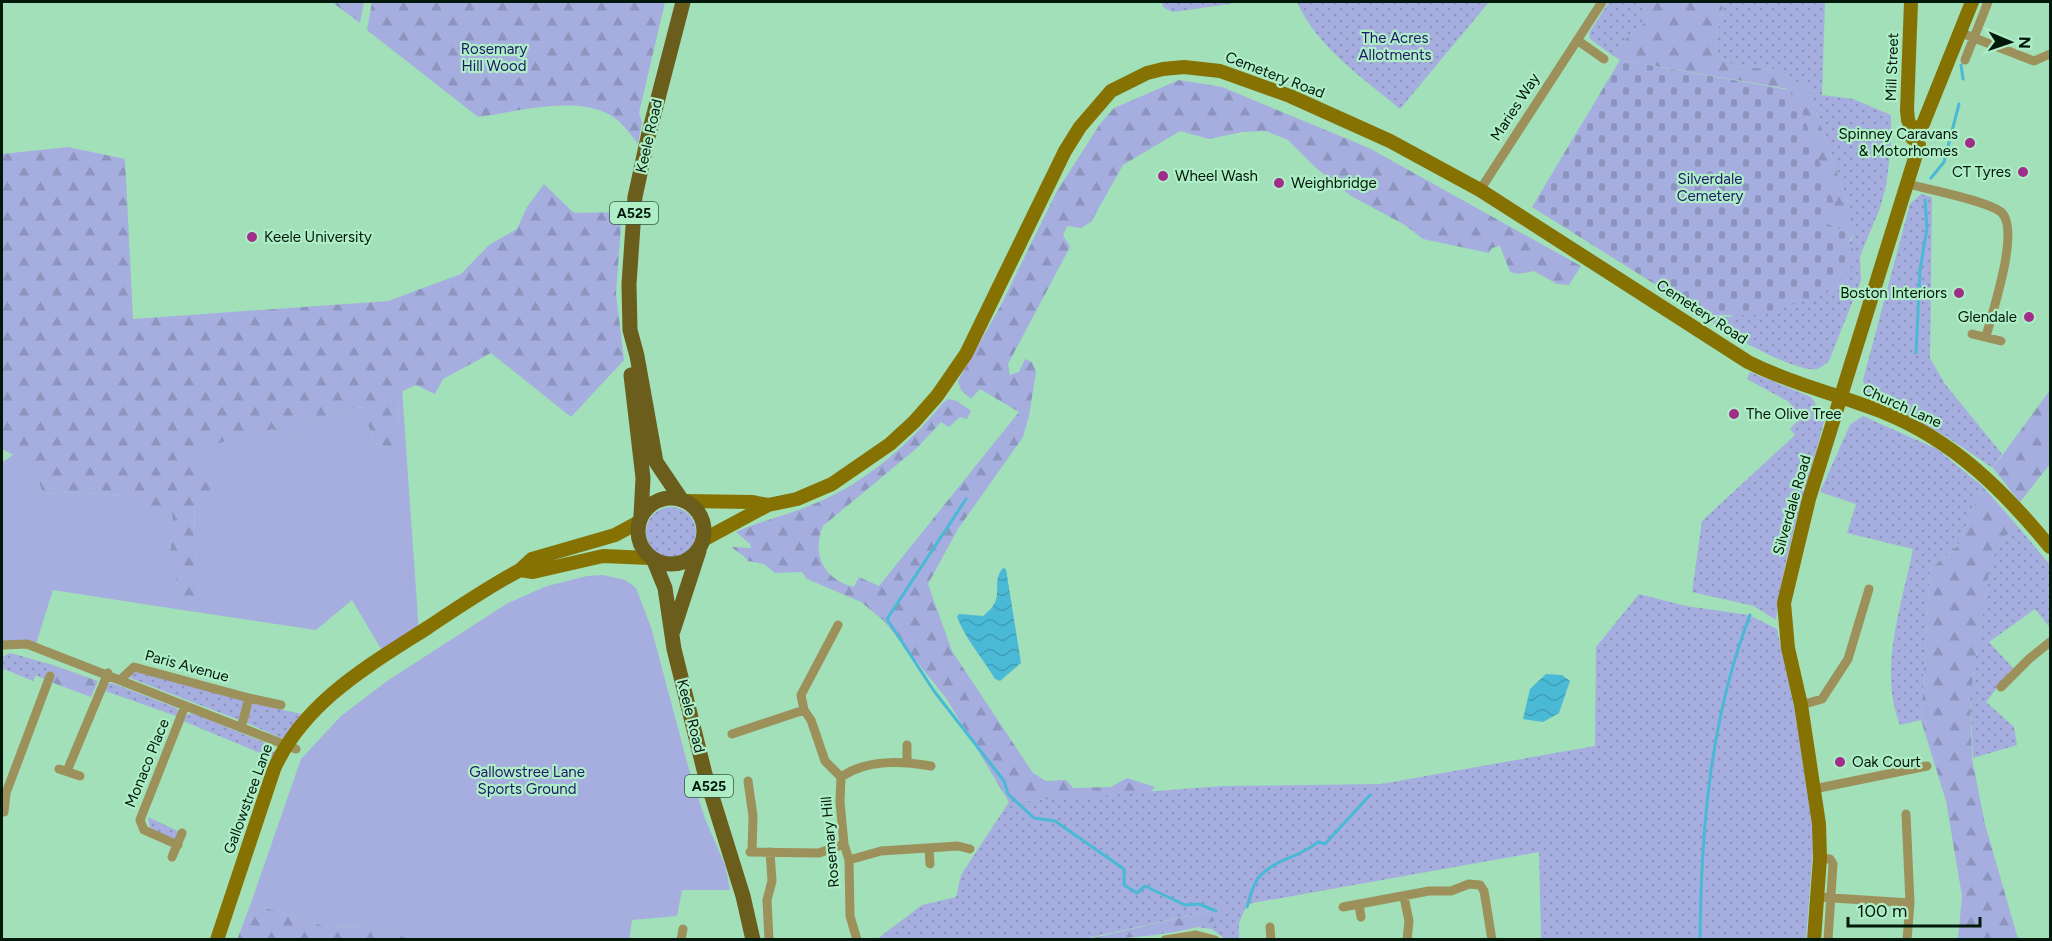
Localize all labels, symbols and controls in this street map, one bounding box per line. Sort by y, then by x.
north arrow [1980,12,2040,72]
park label: The Acres Allotments [1358,29,1432,64]
street label: Mill Street [1882,32,1902,102]
text: N [2015,36,2034,49]
park label: Rosemary Hill Wood [461,40,527,75]
street label: Cemetery Road [1223,48,1327,102]
street label: Maries Way [1486,70,1544,144]
street label: Keele Road [632,97,666,175]
place label: Spinney Caravans & Motorhomes [1838,125,1958,160]
marker: Spinney Caravans & Motorhomes [1963,136,1977,150]
place label: CT Tyres [1952,163,2011,181]
marker: CT Tyres [2016,165,2030,179]
place label: Wheel Wash [1175,167,1258,185]
marker: Wheel Wash [1156,169,1170,183]
park label: Silverdale Cemetery [1677,170,1743,205]
place label: Weighbridge [1291,174,1377,192]
marker: Weighbridge [1272,176,1286,190]
road number: A525 [610,202,658,224]
place label: Keele University [264,228,372,246]
marker: Keele University [245,230,259,244]
street label: Cemetery Road [1653,276,1751,348]
place label: Boston Interiors [1840,284,1947,302]
marker: Boston Interiors [1952,286,1966,300]
place label: Glendale [1958,308,2017,326]
marker: Glendale [2022,310,2036,324]
street label: Church Lane [1860,381,1944,431]
place label: The Olive Tree [1746,405,1842,423]
marker: The Olive Tree [1727,407,1741,421]
street label: Silverdale Road [1769,453,1815,557]
street label: Paris Avenue [143,646,231,686]
street label: Keele Road [673,677,709,755]
street label: Monaco Place [121,716,173,810]
street label: Gallowstree Lane [220,742,276,856]
place label: Oak Court [1852,753,1921,771]
marker: Oak Court [1833,755,1847,769]
park label: Gallowstree Lane Sports Ground [469,763,585,798]
road number: A525 [685,775,733,797]
street label: Rosemary Hill [817,796,843,888]
scale bar [1848,890,1980,928]
text: 100 m [1857,900,1907,922]

